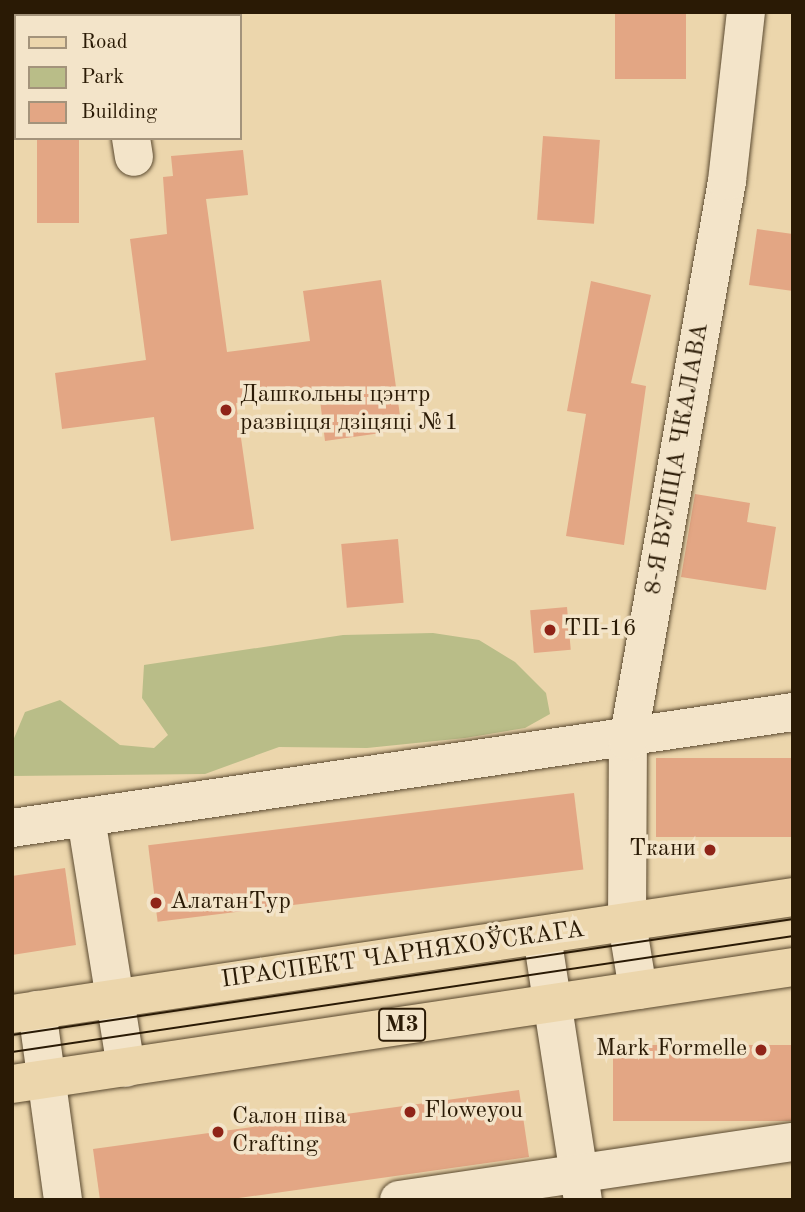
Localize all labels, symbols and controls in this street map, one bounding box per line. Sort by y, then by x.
legend [14,14,242,140]
text: Road [81,32,128,53]
text: Park [81,67,124,88]
text: Building [81,102,157,123]
street label: 8-Я ВУЛІЦА ЧКАЛАВА [640,321,716,597]
place label: Дашкольны цэнтр развіцця дзіцяці №1 [240,382,458,438]
marker: Дашкольны цэнтр развіцця дзіцяці №1 [218,402,234,418]
place label: ТП-16 [564,616,637,644]
marker: ТП-16 [542,622,558,638]
place label: Ткани [629,836,696,864]
marker: Ткани [702,842,718,858]
place label: АлатанТур [170,889,291,917]
marker: АлатанТур [148,895,164,911]
street label: ПРАСПЕКТ ЧАРНЯХОЎСКАГА [219,916,587,996]
road number: М3 [378,1006,426,1044]
place label: Mark Formelle [596,1036,747,1064]
marker: Mark Formelle [753,1042,769,1058]
place label: Floweyou [424,1098,523,1126]
place label: Салон піва Crafting [232,1104,347,1160]
marker: Floweyou [402,1104,418,1120]
marker: Салон піва Crafting [210,1124,226,1140]

